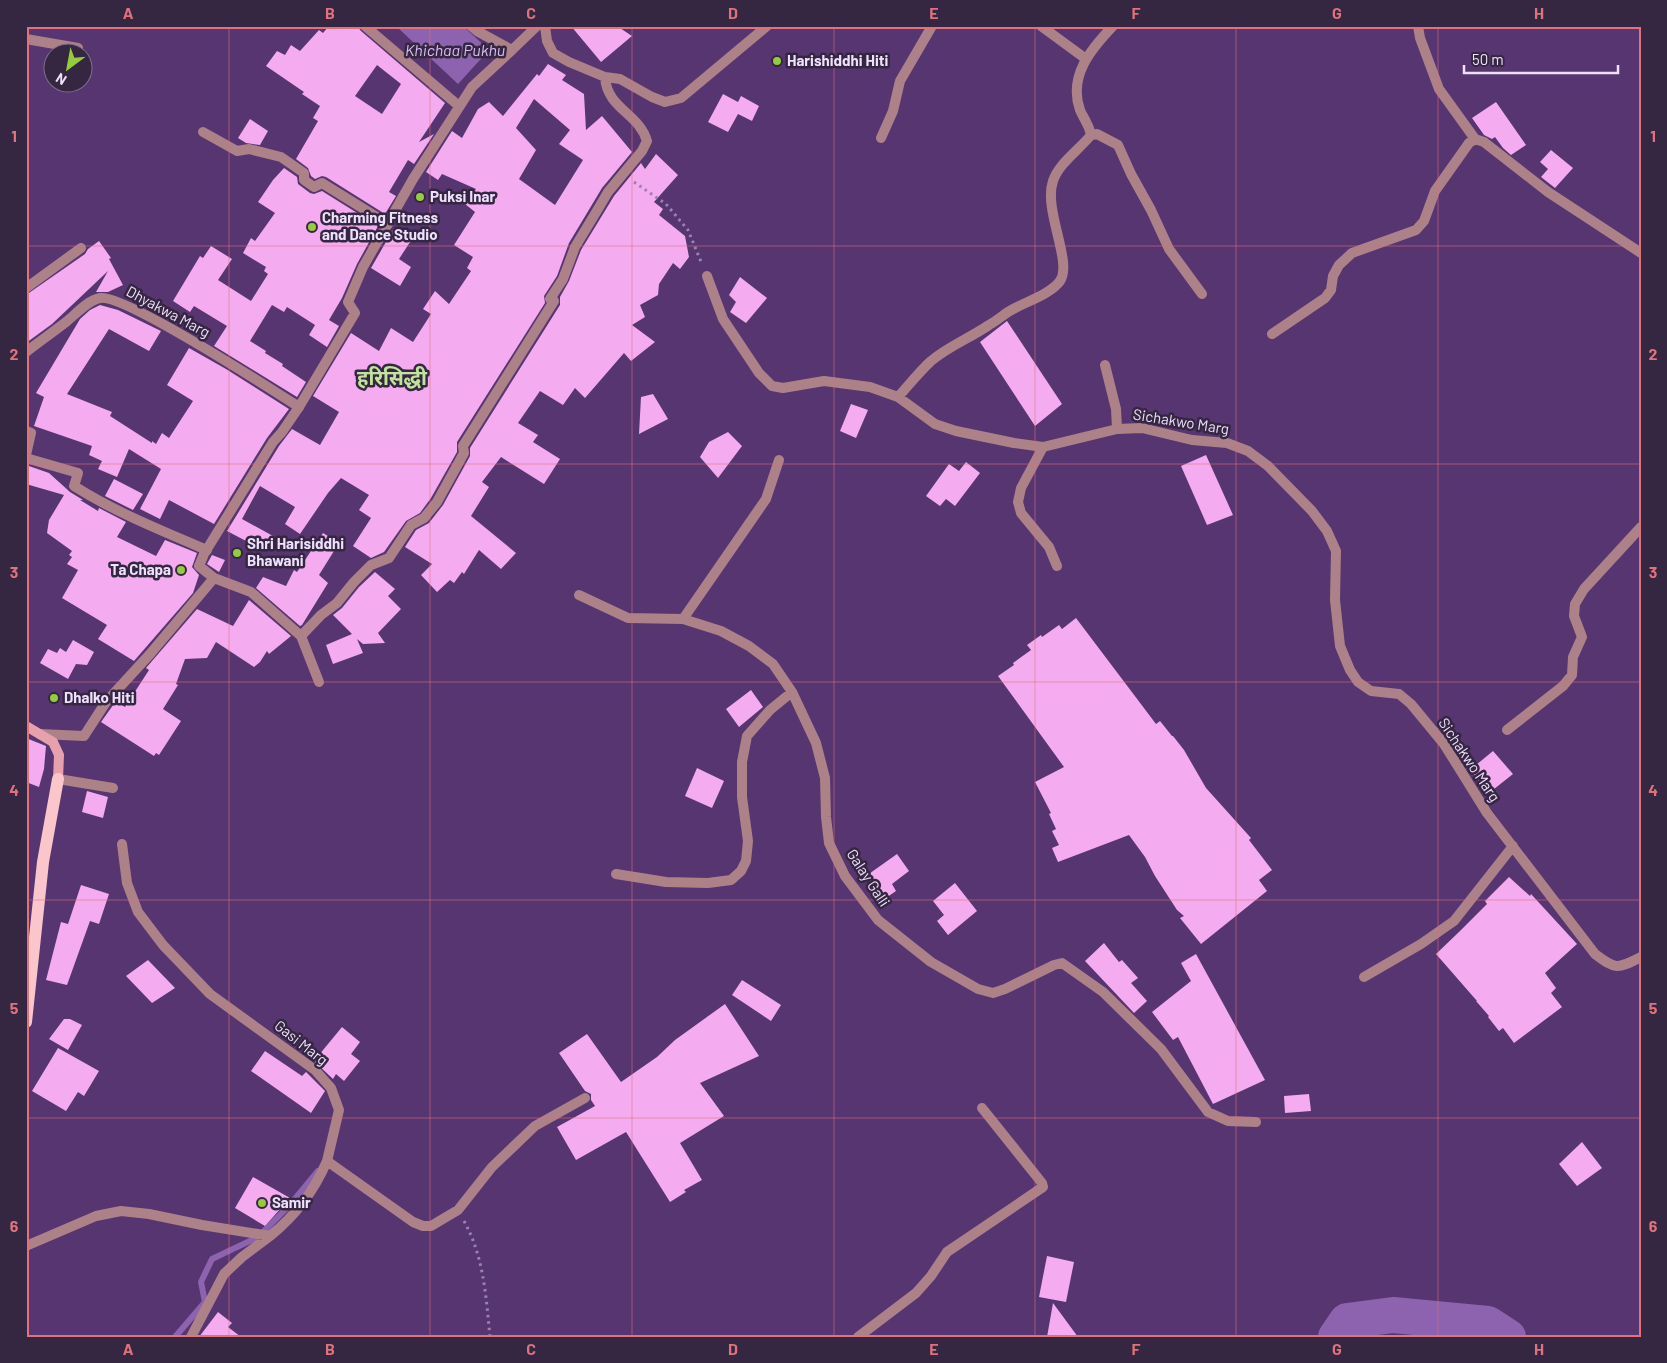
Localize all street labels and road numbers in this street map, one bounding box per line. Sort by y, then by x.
street label: Dhyakwa Marg [124,282,213,341]
street label: Sichakwo Marg [1132,405,1231,437]
street label: Sichakwo Marg [1435,714,1504,805]
street label: Galay Galli [844,845,894,910]
street label: Gasi Marg [271,1016,332,1069]

